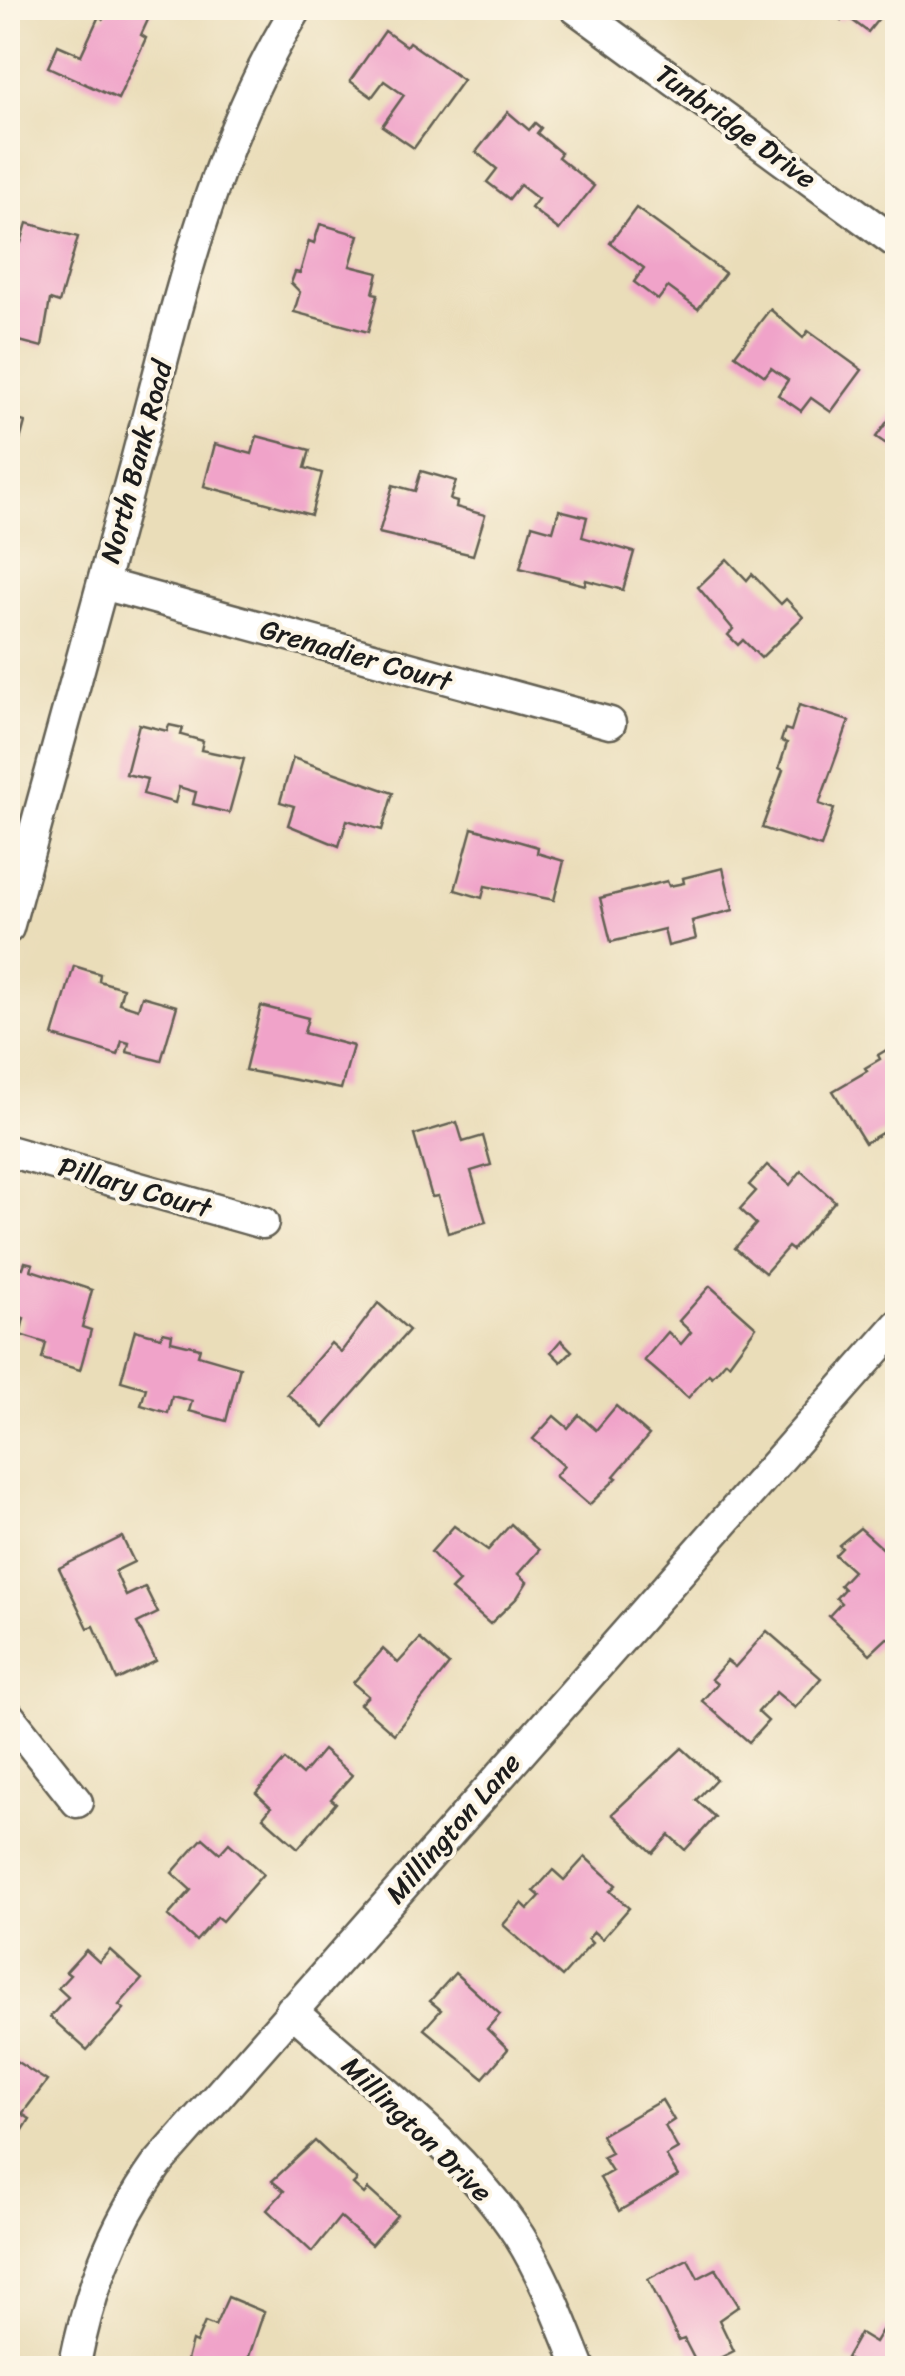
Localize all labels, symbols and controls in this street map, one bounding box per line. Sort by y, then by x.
street label: Tunbridge Drive [645,50,827,202]
street label: North Bank Road [85,353,187,569]
street label: Grenadier Court [254,604,459,706]
street label: Pillary Court [53,1142,219,1233]
street label: Millington Lane [373,1741,533,1915]
street label: Millington Drive [330,2043,504,2215]

